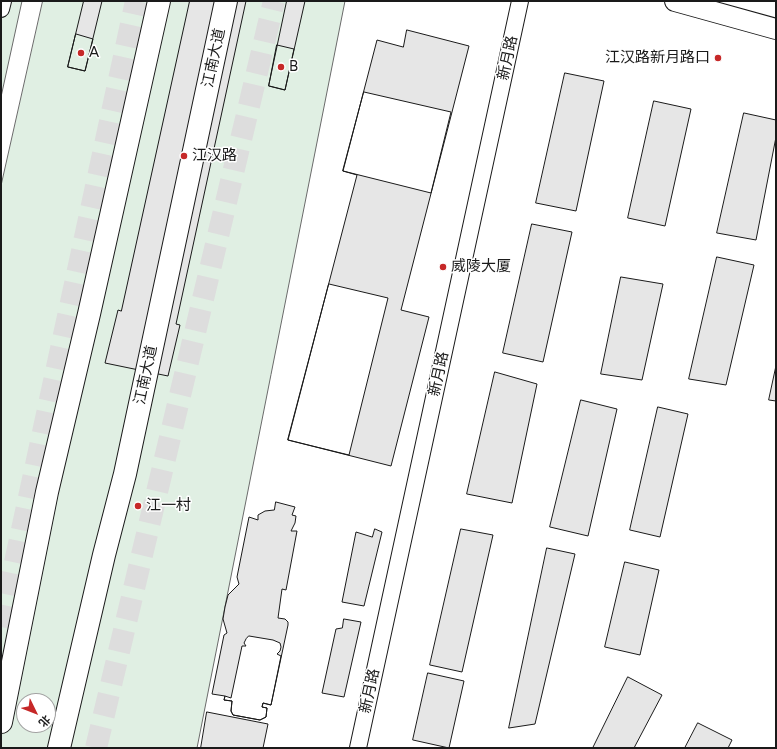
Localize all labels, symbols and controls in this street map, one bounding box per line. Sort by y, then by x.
street label: 江南大道 [199,27,229,89]
street label: 新月路 [495,34,521,82]
place label: A [89,44,99,62]
marker: A [76,48,86,58]
place label: 江汉路新月路口 [605,49,710,67]
marker: 江汉路新月路口 [713,53,723,63]
place label: B [289,58,298,76]
marker: B [276,62,286,72]
place label: 江汉路 [192,147,237,165]
marker: 江汉路 [179,151,189,161]
place label: 威陵大厦 [451,258,511,276]
marker: 威陵大厦 [438,262,448,272]
street label: 江南大道 [131,344,161,406]
street label: 新月路 [426,350,452,398]
place label: 江一村 [146,497,191,515]
marker: 江一村 [133,501,143,511]
street label: 新月路 [357,667,383,715]
north arrow [16,693,56,733]
text: 北 [36,712,53,729]

